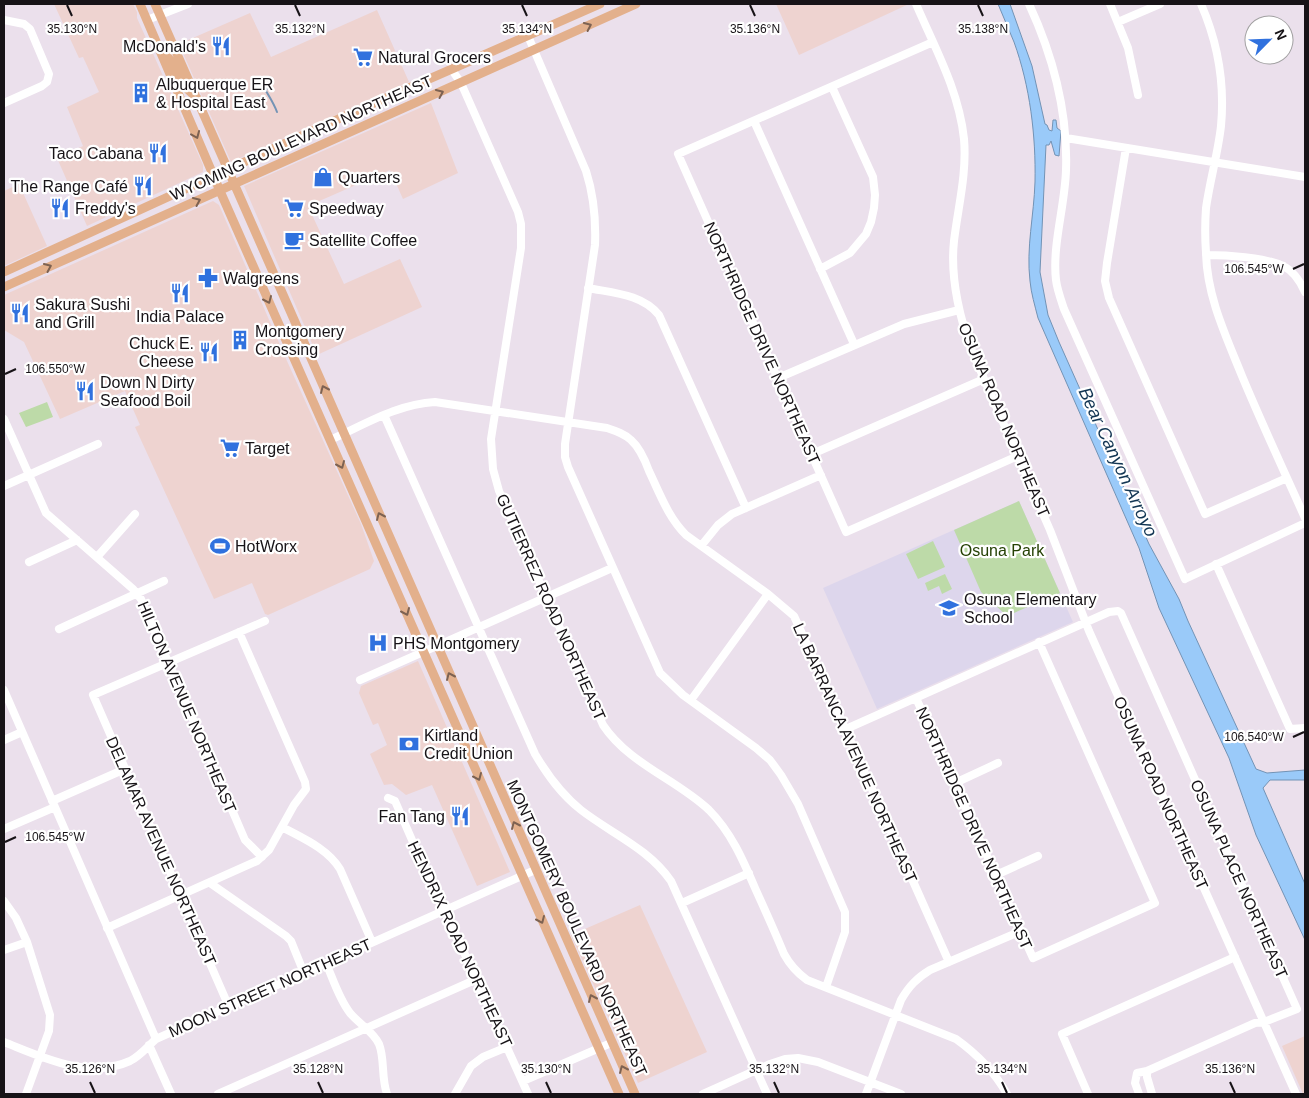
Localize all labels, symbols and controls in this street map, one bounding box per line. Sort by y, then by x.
north arrow [1244,15,1294,65]
text: 35.130°N [47,22,97,36]
text: 35.132°N [275,22,325,36]
text: 35.134°N [502,22,552,36]
one-way arrow [583,22,592,32]
text: 35.136°N [730,22,780,36]
text: 35.138°N [958,22,1008,36]
text: N [1272,27,1290,43]
restaurant icon: McDonald's [210,35,232,57]
place label: McDonald's [123,38,206,55]
supermarket icon: Natural Grocers [352,46,374,68]
place label: Natural Grocers [378,49,491,66]
street label: WYOMING BOULEVARD NORTHEAST [167,72,435,204]
place label: Albuquerque ER & Hospital East [156,76,273,111]
building icon: Albuquerque ER & Hospital East [130,82,152,104]
one-way arrow [435,88,444,99]
one-way arrow [190,130,201,139]
restaurant icon: Taco Cabana [147,142,169,164]
place label: Taco Cabana [49,145,143,162]
shop icon: Quarters [312,166,334,188]
place label: Quarters [338,169,400,186]
restaurant icon: The Range Café [132,175,154,197]
place label: The Range Café [11,178,128,195]
restaurant icon: Freddy's [49,197,71,219]
one-way arrow [192,197,201,208]
supermarket icon: Speedway [283,197,305,219]
place label: Freddy's [75,200,136,217]
place label: Speedway [309,200,384,217]
street label: NORTHRIDGE DRIVE NORTHEAST [701,219,823,467]
cafe icon: Satellite Coffee [283,229,305,251]
place label: Satellite Coffee [309,232,417,249]
one-way arrow [43,262,52,273]
text: 106.545°W [1224,262,1284,276]
pharmacy icon: Walgreens [197,267,219,289]
place label: Walgreens [223,270,299,287]
restaurant icon: India Palace [169,282,191,304]
one-way arrow [262,295,273,304]
place label: Sakura Sushi and Grill [35,296,130,331]
restaurant icon: Sakura Sushi and Grill [9,302,31,324]
place label: India Palace [136,308,224,325]
street label: OSUNA ROAD NORTHEAST [955,320,1053,520]
place label: Montgomery Crossing [255,323,344,358]
building icon: Montgomery Crossing [229,329,251,351]
place label: Chuck E. Cheese [129,335,194,370]
restaurant icon: Chuck E. Cheese [198,341,220,363]
text: 106.550°W [25,362,85,376]
place label: Down N Dirty Seafood Boil [100,374,194,409]
restaurant icon: Down N Dirty Seafood Boil [74,380,96,402]
water label: Bear Canyon Arroyo [1075,384,1161,540]
one-way arrow [320,385,331,394]
supermarket icon: Target [219,437,241,459]
place label: Target [245,440,290,457]
one-way arrow [334,460,345,469]
street label: GUTIERREZ ROAD NORTHEAST [493,491,609,723]
one-way arrow [375,512,386,521]
sports icon: HotWorx [209,535,231,557]
place label: HotWorx [235,538,297,555]
park label: Osuna Park [960,542,1045,559]
place label: Osuna Elementary School [964,591,1097,626]
school or university icon: Osuna Elementary School [938,597,960,619]
street label: HILTON AVENUE NORTHEAST [135,599,239,816]
one-way arrow [399,607,410,616]
street label: LA BARRANCA AVENUE NORTHEAST [790,621,920,886]
hospital icon: PHS Montgomery [367,632,389,654]
place label: PHS Montgomery [393,635,519,652]
one-way arrow [445,672,456,681]
street label: OSUNA ROAD NORTHEAST [1111,694,1211,892]
street label: NORTHRIDGE DRIVE NORTHEAST [913,704,1035,952]
place label: Kirtland Credit Union [424,727,513,762]
text: 106.540°W [1224,730,1284,744]
bank icon: Kirtland Credit Union [398,733,420,755]
street label: DELAMAR AVENUE NORTHEAST [103,734,219,968]
one-way arrow [472,772,483,781]
street label: MONTGOMERY BOULEVARD NORTHEAST [504,777,650,1079]
street label: OSUNA PLACE NORTHEAST [1187,777,1291,981]
restaurant icon: Fan Tang [449,805,471,827]
place label: Fan Tang [379,808,445,825]
one-way arrow [511,821,522,830]
text: 106.545°W [25,830,85,844]
street label: HENDRIX ROAD NORTHEAST [405,838,515,1050]
one-way arrow [535,915,546,924]
street label: MOON STREET NORTHEAST [166,935,374,1040]
one-way arrow [587,994,598,1003]
text: 35.126°N [65,1062,115,1076]
text: 35.128°N [293,1062,343,1076]
text: 35.130°N [521,1062,571,1076]
text: 35.132°N [749,1062,799,1076]
text: 35.134°N [977,1062,1027,1076]
text: 35.136°N [1205,1062,1255,1076]
one-way arrow [619,1065,630,1074]

